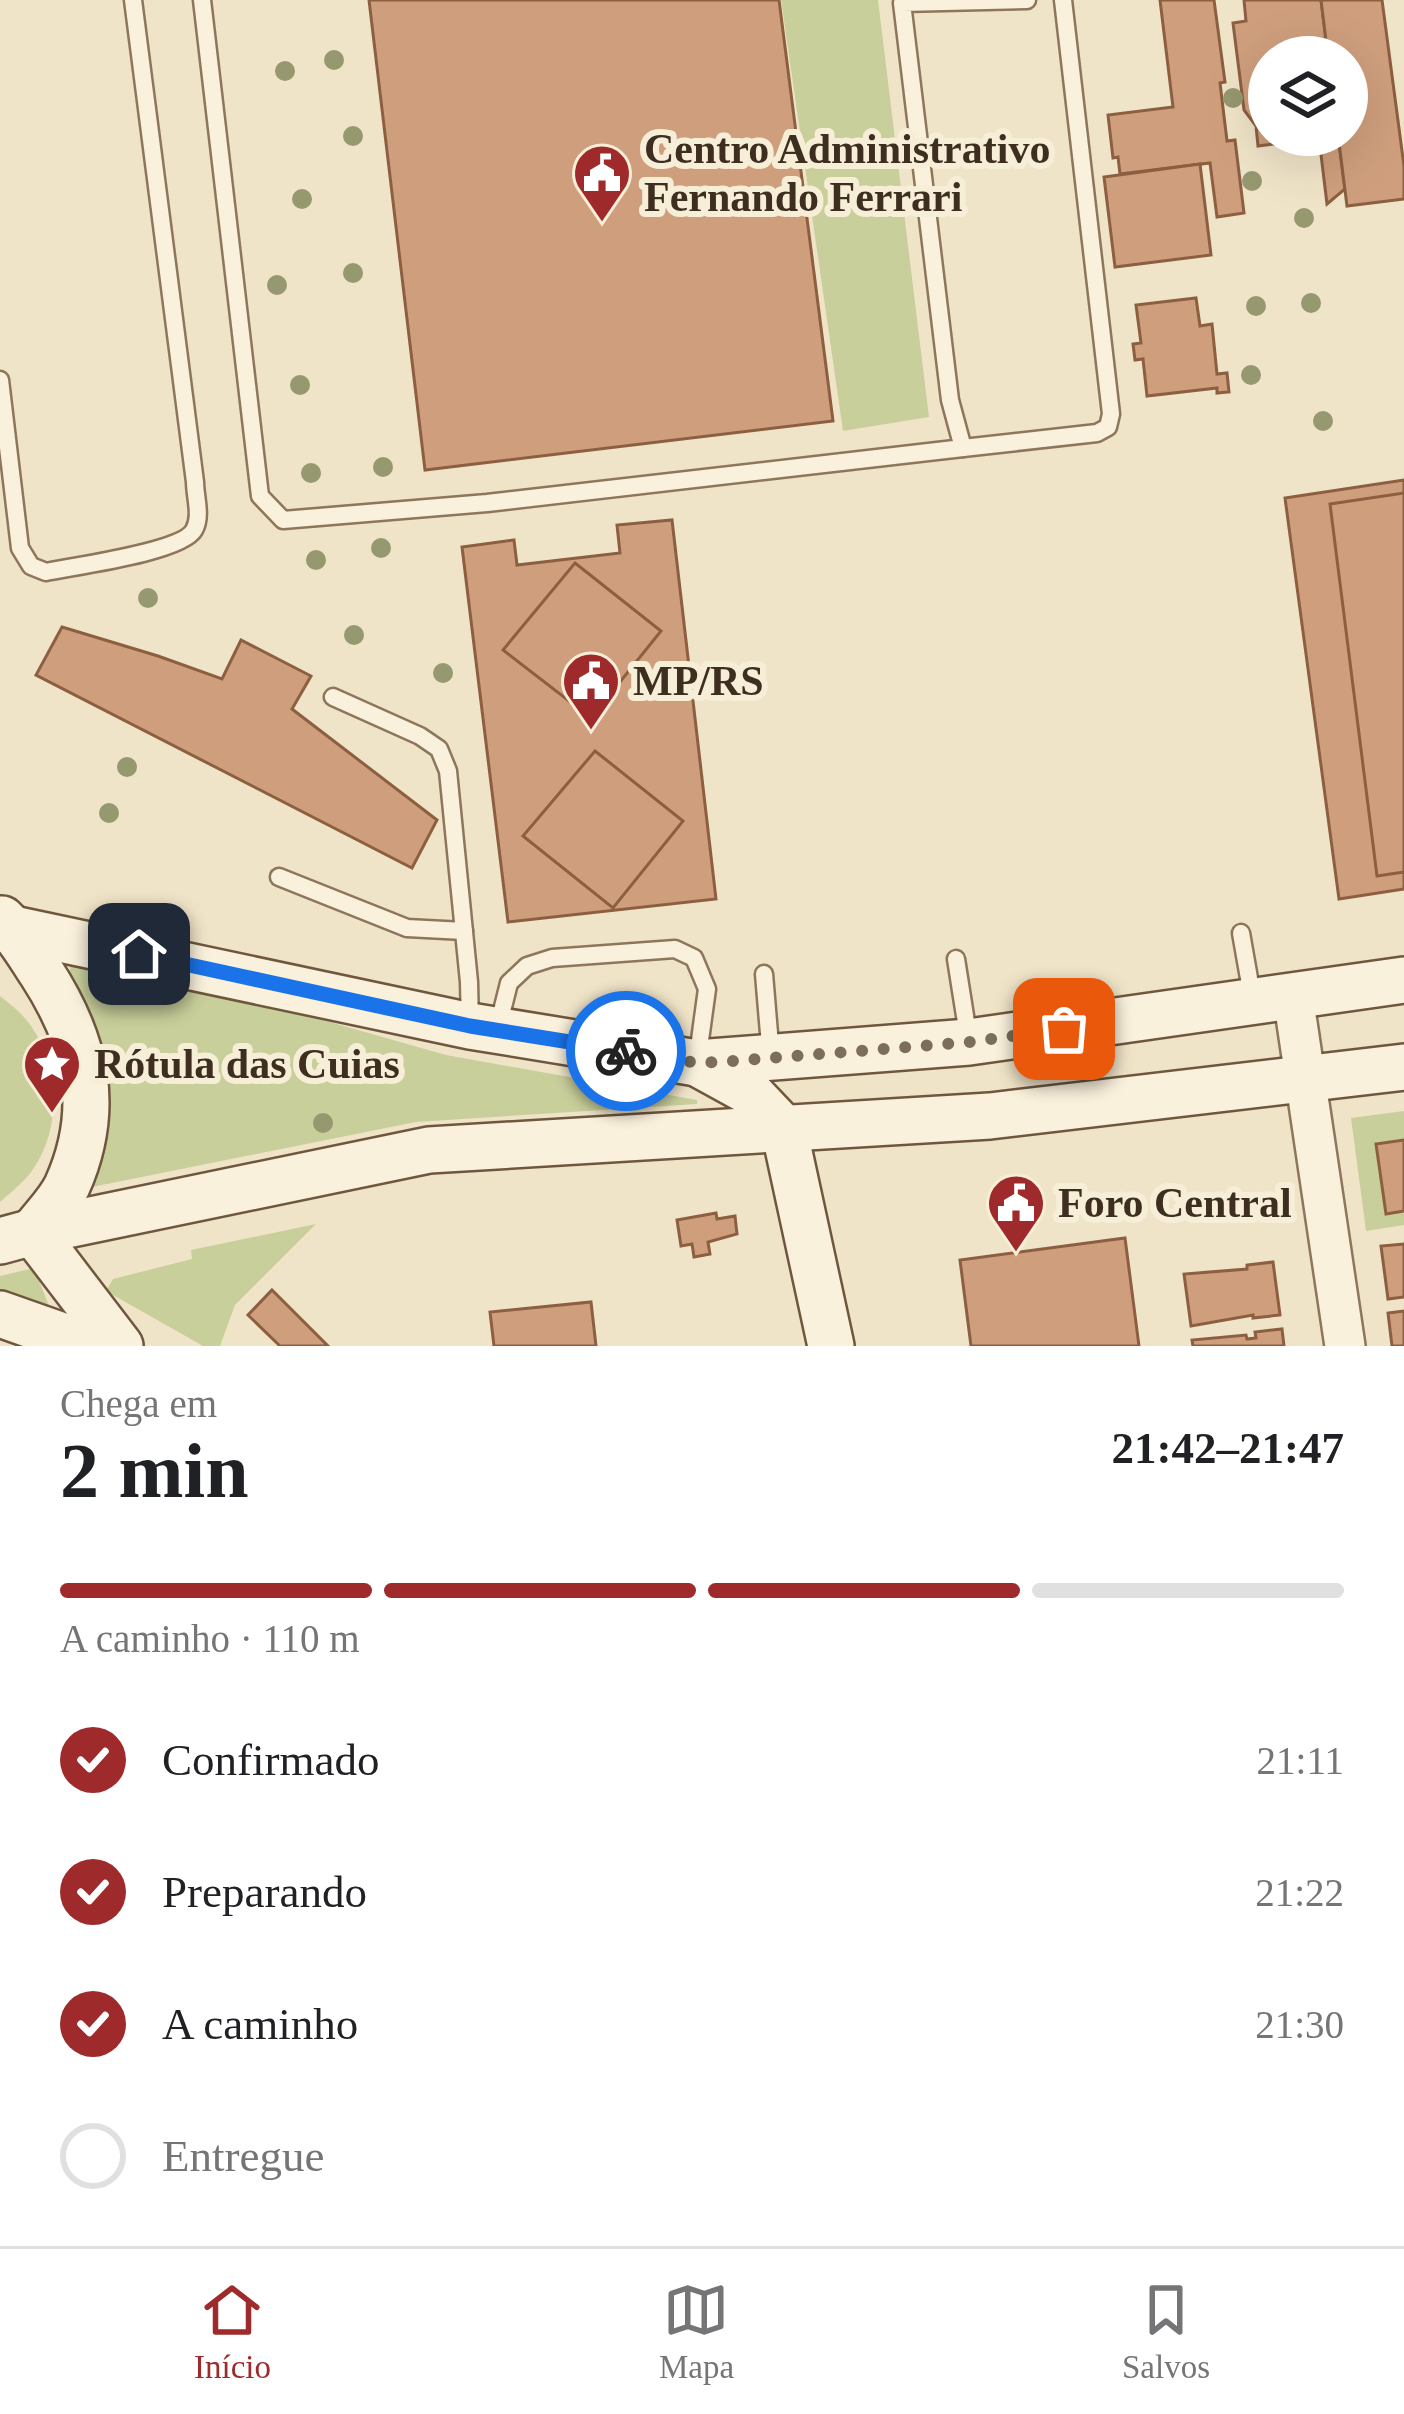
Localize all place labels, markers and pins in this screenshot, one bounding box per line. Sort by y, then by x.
place label: Centro Administrativo Fernando Ferrari [644,126,1050,220]
public building icon: Centro Administrativo Fernando Ferrari [571,142,633,224]
public building icon: MP/RS [560,650,622,732]
place label: MP/RS [633,658,764,704]
pin [88,903,190,1005]
pin [1013,978,1115,1080]
place icon: Rótula das Cuias [21,1033,83,1115]
place label: Rótula das Cuias [94,1041,400,1087]
public building icon: Foro Central [985,1172,1047,1254]
place label: Foro Central [1058,1180,1292,1226]

